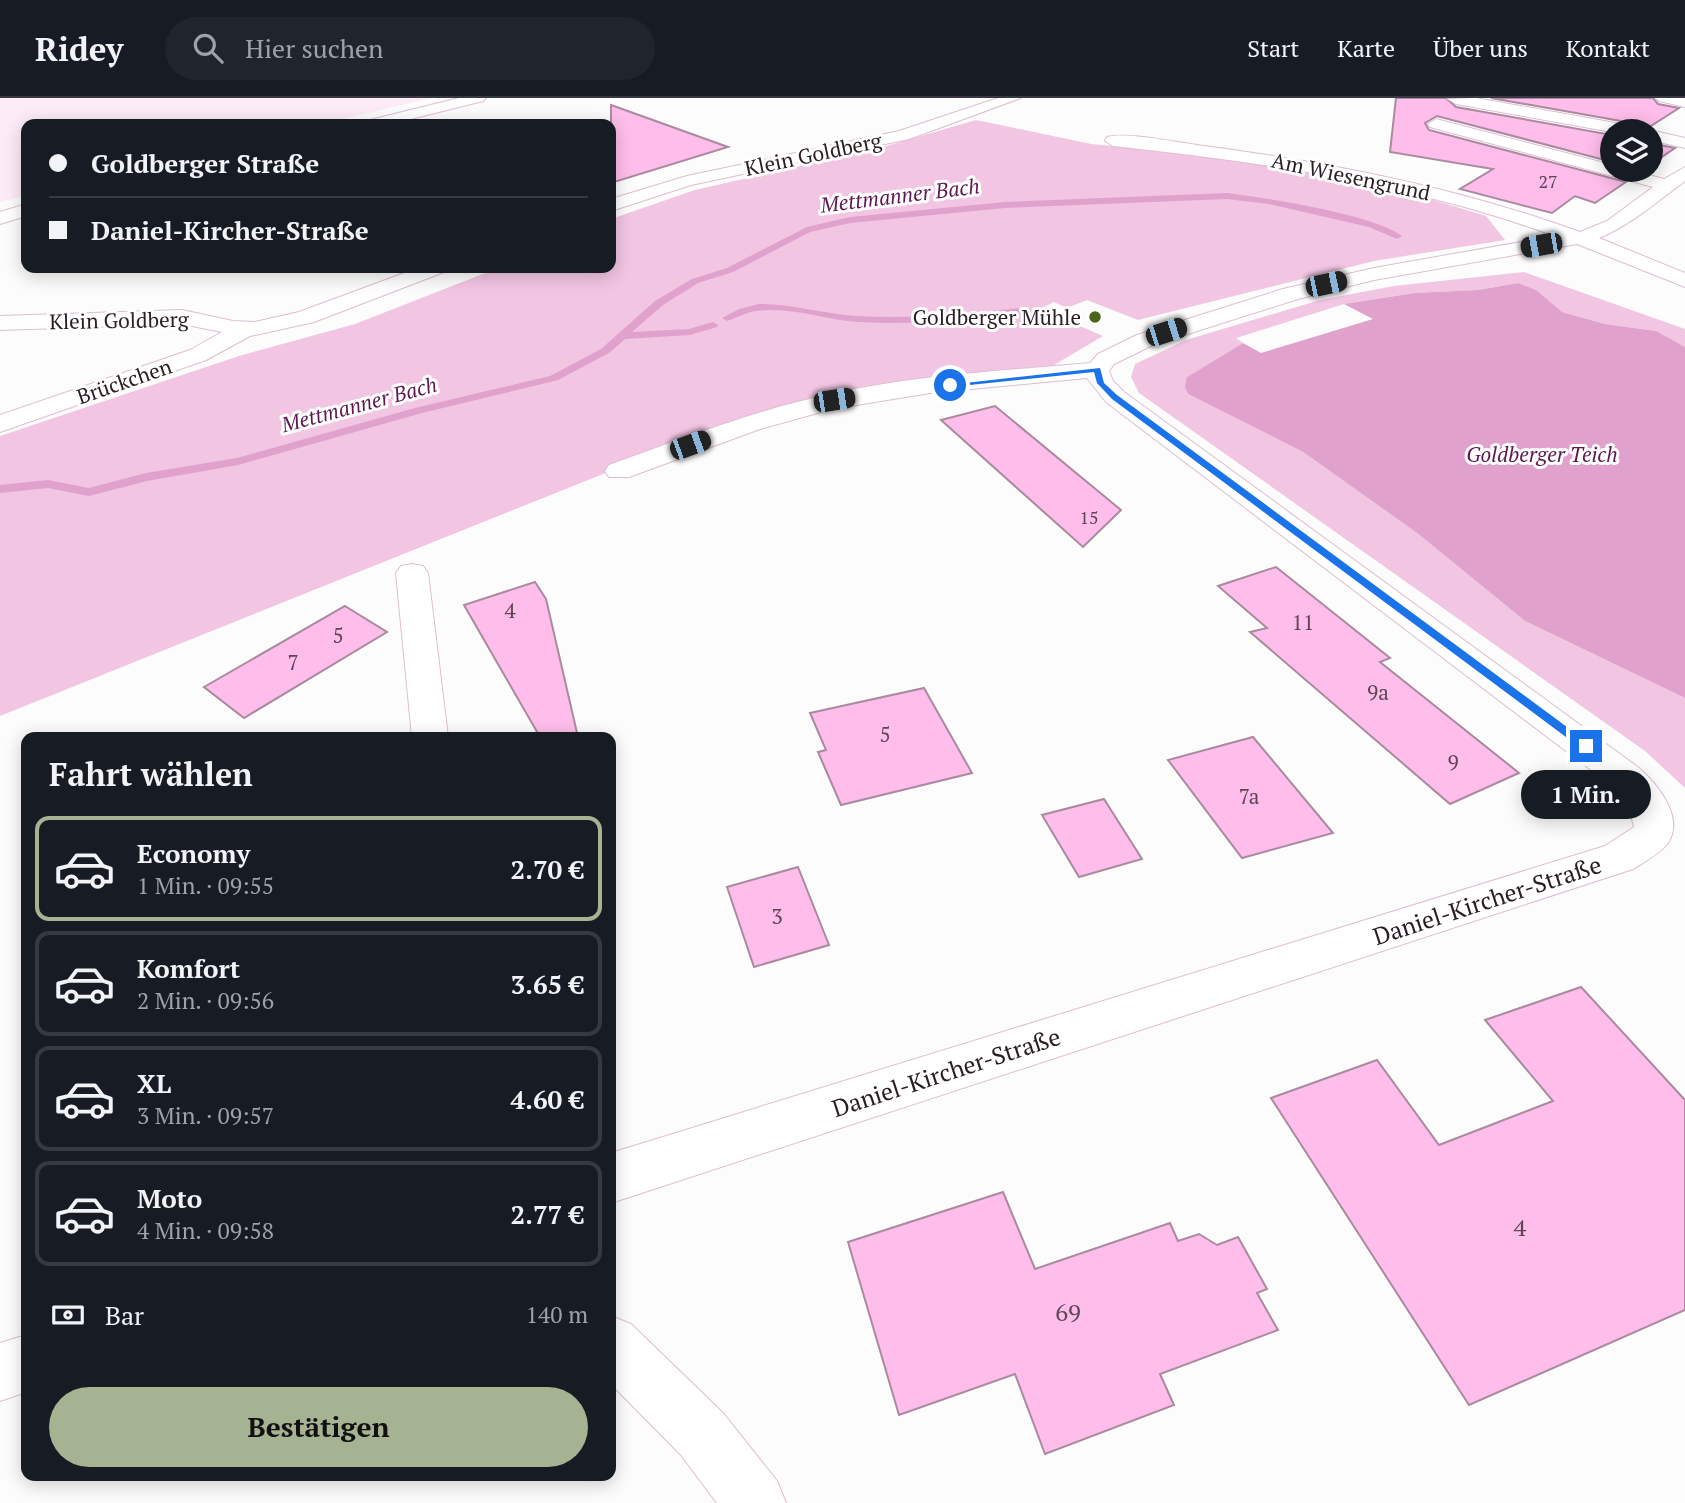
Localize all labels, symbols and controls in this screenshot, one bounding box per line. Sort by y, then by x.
search box [165,17,655,80]
text: Ridey [35,27,123,70]
icon: search [189,29,227,67]
text: Hier suchen [245,31,384,65]
text: Start [1247,32,1299,64]
text: Karte [1337,32,1395,64]
text: Über uns [1433,32,1528,64]
text: Kontakt [1566,32,1650,64]
map controls [1600,119,1663,182]
button: layers [1600,119,1663,182]
street label: Klein Goldberg [742,126,885,182]
text: Goldberger Straße [91,146,319,180]
street label: Am Wiesengrund [1269,146,1433,207]
house number: 27 [1538,169,1558,193]
water label: Mettmanner Bach [818,171,981,219]
text: Daniel-Kircher-Straße [91,213,369,247]
car [1519,231,1564,259]
car [1304,269,1349,299]
place label: Goldberger Mühle [913,303,1081,331]
street label: Klein Goldberg [49,305,190,335]
marker: Goldberger Mühle [1087,309,1103,325]
car [1143,316,1190,348]
street label: Brückchen [73,352,176,410]
route start [934,369,966,401]
water label: Mettmanner Bach [277,370,440,438]
car [812,386,857,414]
car [667,428,714,462]
water label: Goldberger Teich [1466,440,1618,468]
house number: 15 [1079,505,1099,529]
house number: 4 [504,596,516,624]
house number: 11 [1292,608,1314,636]
house number: 5 [332,621,344,649]
house number: 7 [287,648,299,676]
house number: 9a [1367,678,1389,706]
house number: 5 [879,720,891,748]
route end [1570,730,1602,762]
house number: 9 [1447,748,1459,776]
text: Fahrt wählen [49,753,253,795]
callout: 1 Min. [1521,770,1651,820]
text: 1 Min. [1551,779,1621,810]
house number: 7a [1239,782,1260,810]
text: Economy [137,836,250,870]
icon: car [53,837,116,900]
street label: Daniel-Kircher-Straße [1369,848,1605,952]
text: 2.70 € [511,852,584,886]
text: 1 Min. · 09:55 [137,870,274,901]
house number: 3 [771,902,783,930]
text: Komfort [137,951,240,985]
icon: car [53,952,116,1015]
text: 3.65 € [511,967,584,1001]
text: 2 Min. · 09:56 [137,985,274,1016]
street label: Daniel-Kircher-Straße [828,1020,1064,1124]
text: XL [137,1066,171,1100]
icon: car [53,1067,116,1130]
text: 4.60 € [511,1082,584,1116]
text: 3 Min. · 09:57 [137,1100,274,1131]
text: Moto [137,1181,202,1215]
icon: car [53,1182,116,1245]
text: 2.77 € [511,1197,584,1231]
house number: 4 [1514,1211,1527,1243]
text: 4 Min. · 09:58 [137,1215,274,1246]
icon: cash [49,1296,87,1334]
house number: 69 [1055,1296,1081,1328]
text: Bar [105,1298,144,1332]
text: 140 m [526,1299,588,1330]
button: Bestätigen [49,1387,588,1467]

